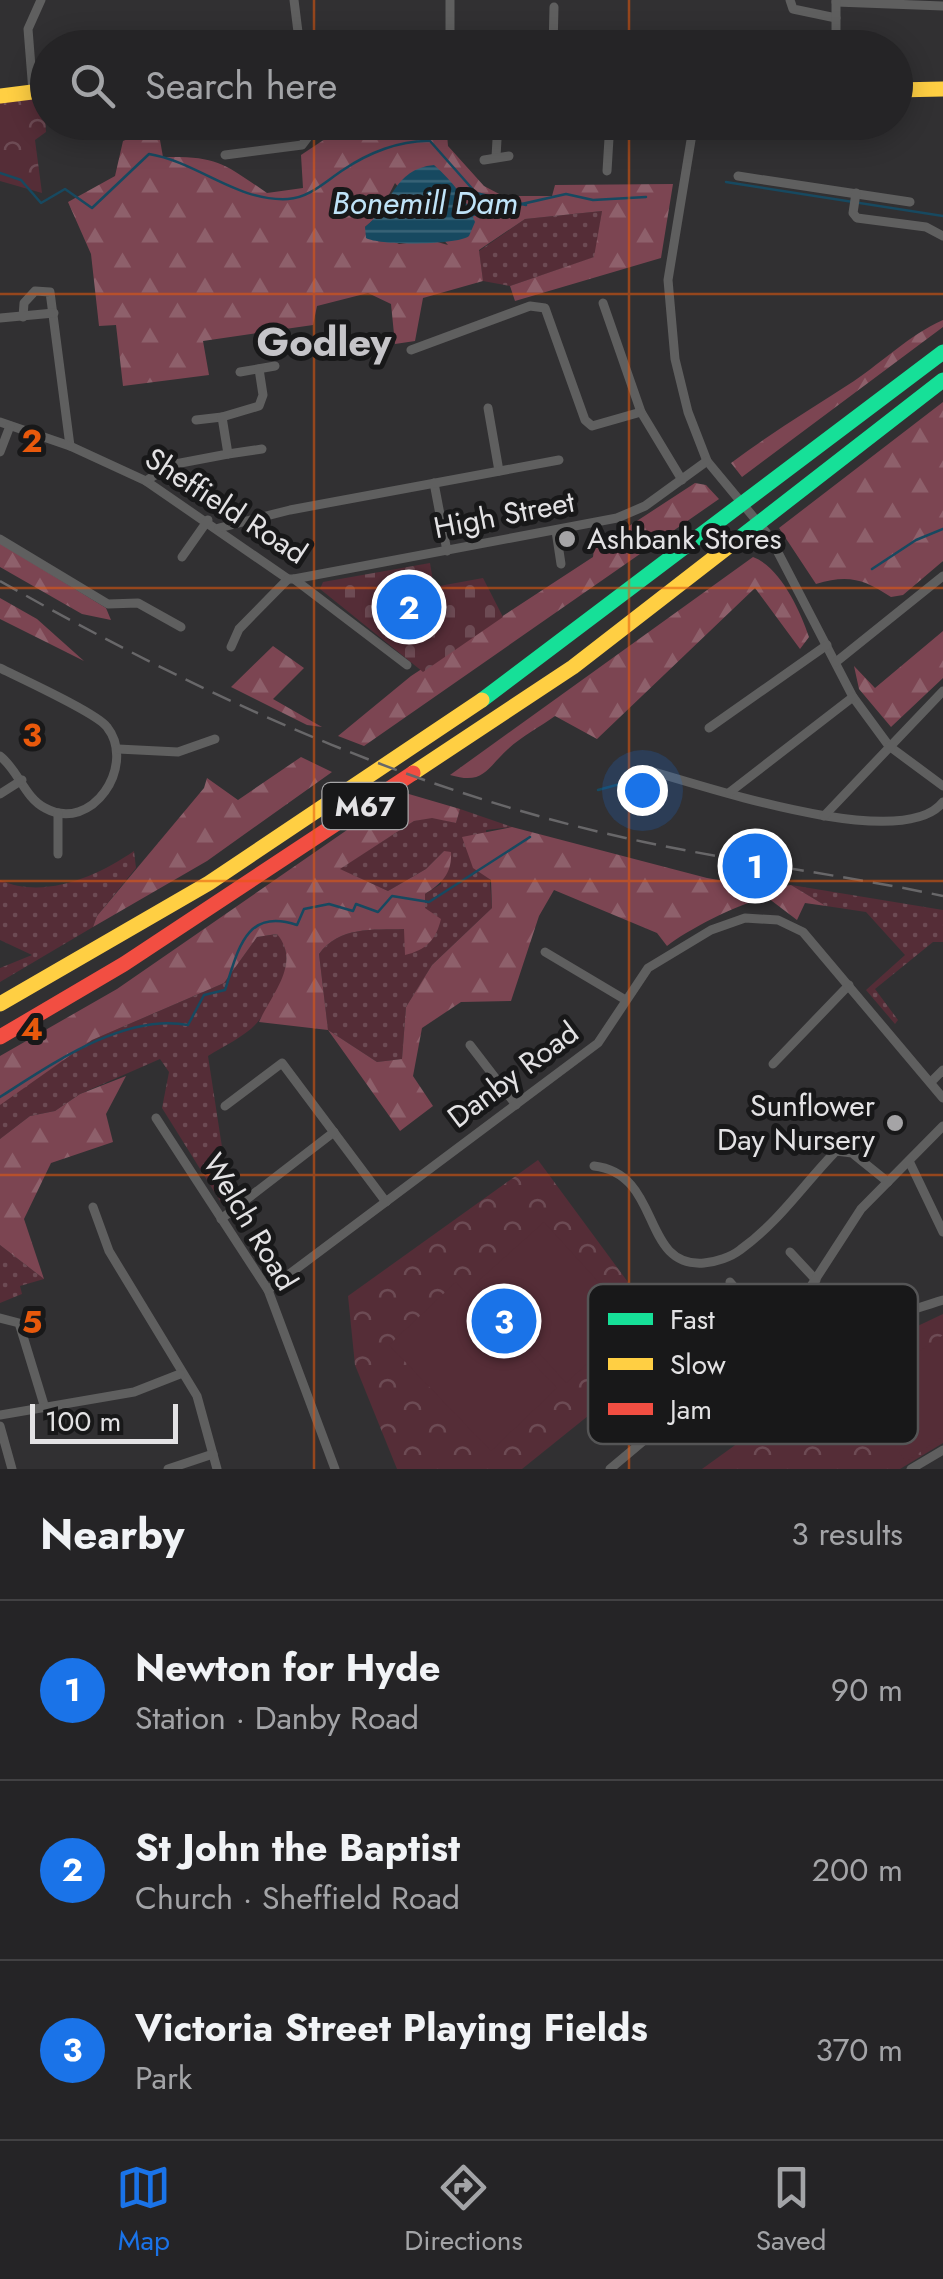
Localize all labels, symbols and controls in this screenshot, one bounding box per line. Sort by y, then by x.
search box [30,30,913,140]
icon: search [65,58,120,113]
text: Search here [145,58,337,113]
water label: Bonemill Dam [332,180,518,226]
district label: Godley [257,313,393,371]
text: 2 [22,418,43,464]
street label: Sheffield Road [137,437,316,574]
street label: High Street [430,480,579,549]
place label: Ashbank Stores [587,517,782,560]
marker: Ashbank Stores [556,528,578,550]
pin: 2 [376,570,442,644]
text: 3 [22,712,42,758]
your location [617,765,668,816]
road number: M67 [322,783,408,829]
pin: 1 [722,828,788,904]
text: 4 [21,1006,43,1052]
street label: Danby Road [438,1011,587,1138]
place label: Sunflower Day Nursery [717,1084,876,1161]
marker: Sunflower Day Nursery [884,1112,906,1134]
street label: Welch Road [192,1145,308,1299]
pin: 3 [472,1284,536,1358]
legend [588,1284,918,1444]
text: 5 [22,1299,42,1345]
text: Fast [670,1299,715,1340]
text: Slow [670,1344,726,1385]
text: Jam [666,1389,712,1430]
scale bar [30,1399,178,1444]
text: 100 m [45,1401,121,1442]
text: Nearby [40,1504,184,1565]
text: 3 results [791,1511,903,1557]
text: Newton for Hyde [135,1640,440,1695]
text: 1 [64,1667,81,1713]
text: 90 m [831,1667,903,1713]
text: Station · Danby Road [135,1695,419,1741]
text: St John the Baptist [135,1820,460,1875]
text: 2 [62,1847,83,1893]
text: 200 m [812,1847,903,1893]
text: Church · Sheffield Road [135,1875,460,1921]
text: Victoria Street Playing Fields [135,2000,648,2055]
text: 3 [63,2027,82,2073]
text: 370 m [815,2027,903,2073]
text: Park [135,2055,192,2101]
tab: Map [116,2160,171,2261]
tab: Directions [404,2160,523,2261]
tab: Saved [756,2160,827,2261]

